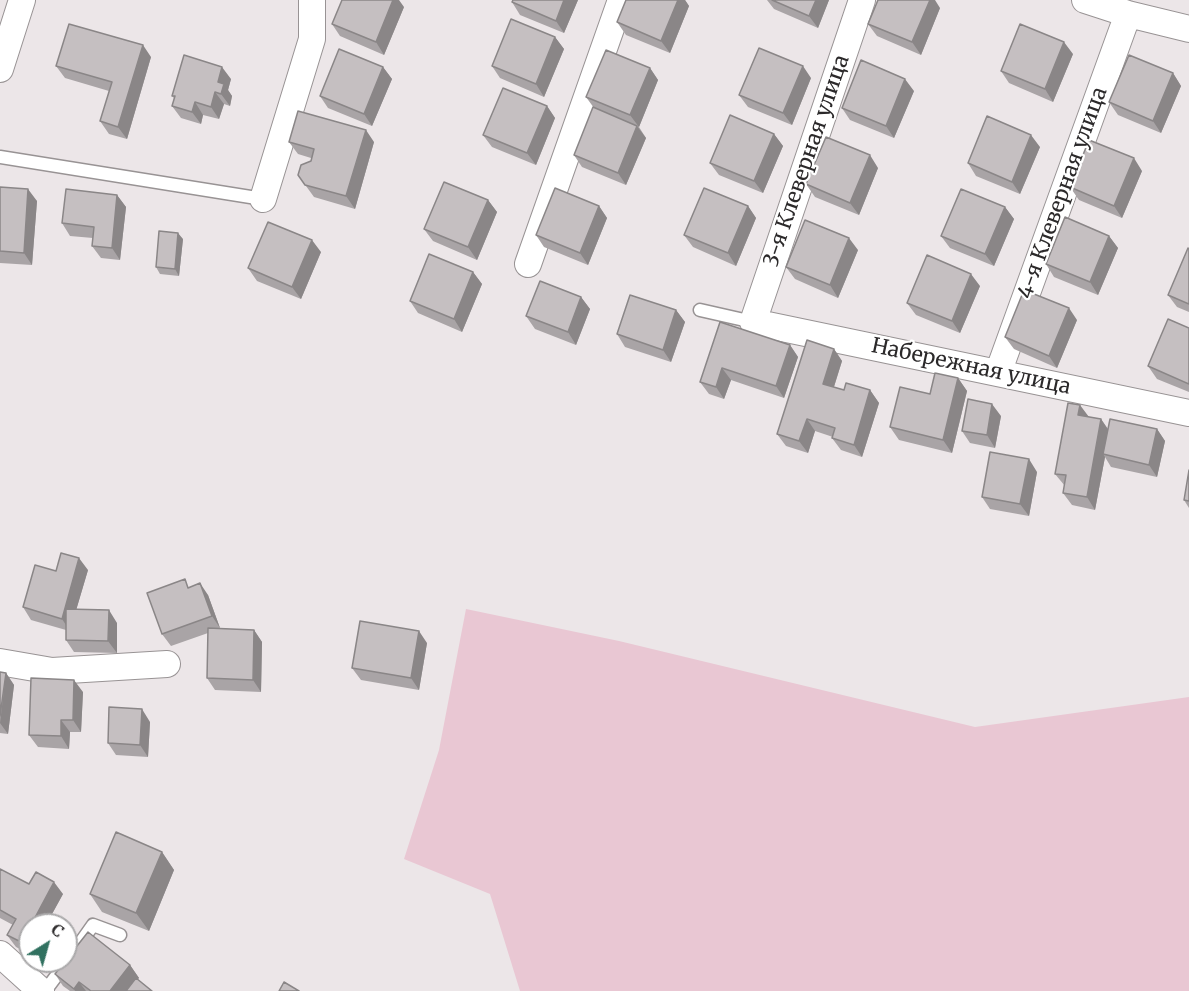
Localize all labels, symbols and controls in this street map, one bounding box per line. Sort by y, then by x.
street label: 3-я Клеверная улица [759,52,855,270]
street label: 4-я Клеверная улица [1013,84,1113,302]
street label: Набережная улица [869,334,1073,400]
north arrow [18,913,78,973]
text: С [47,919,68,941]

